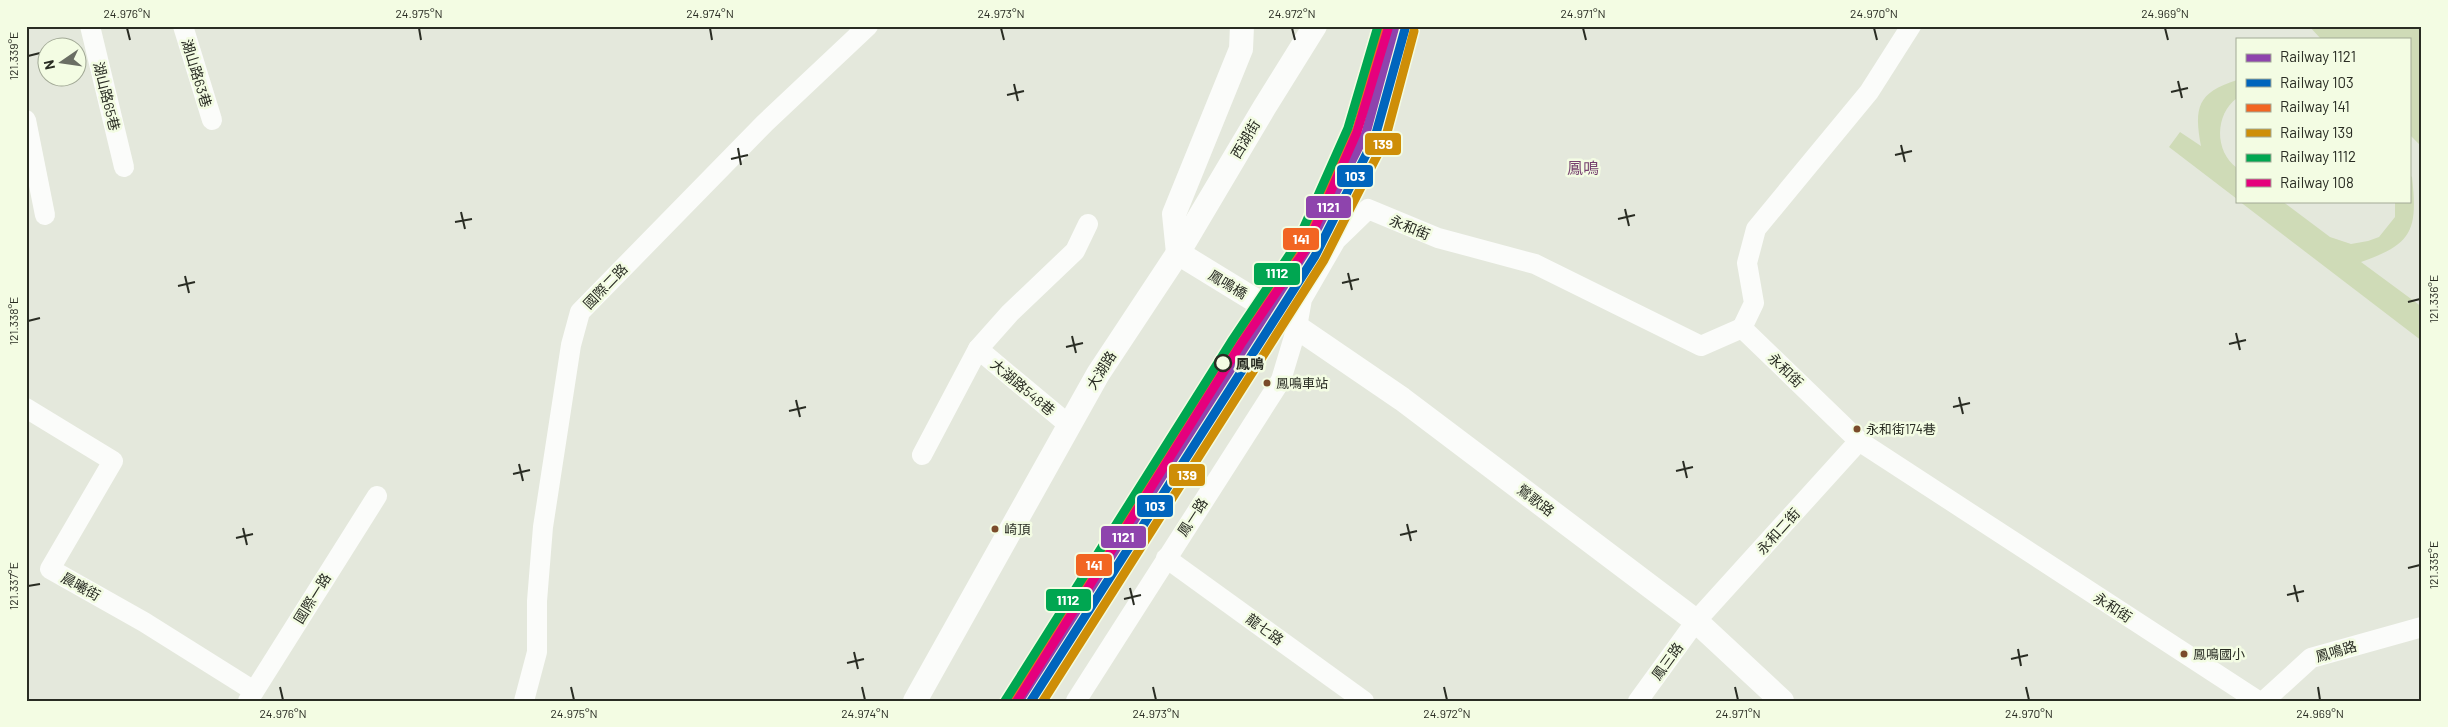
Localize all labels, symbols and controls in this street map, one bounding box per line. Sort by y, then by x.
text: 24.976°N [103,6,151,20]
text: 24.975°N [395,6,443,20]
text: 24.974°N [686,6,734,20]
text: 24.973°N [977,6,1025,20]
text: 24.972°N [1268,6,1316,20]
text: 24.971°N [1560,6,1606,20]
text: 24.970°N [1850,6,1898,20]
text: 24.969°N [2141,6,2189,20]
text: 121.339°E [6,32,20,80]
street label: 湖山路63巷 [179,37,215,109]
north arrow [38,38,88,88]
legend [2236,38,2410,202]
text: Railway 1121 [2280,47,2356,65]
text: N [40,59,58,71]
street label: 湖山路65巷 [90,60,124,132]
text: Railway 103 [2280,73,2354,91]
text: Railway 141 [2280,97,2350,115]
street label: 西湖街 [1227,117,1263,161]
text: Railway 139 [2280,123,2353,141]
line badge: 139 [1364,132,1402,156]
text: 139 [1373,135,1393,152]
text: Railway 1112 [2280,147,2356,165]
district label: 鳳鳴 [1567,158,1599,177]
line badge: 103 [1336,164,1374,188]
text: 103 [1345,167,1365,184]
text: Railway 108 [2280,173,2354,191]
line badge: 1121 [1305,195,1352,219]
text: 1121 [1317,198,1339,215]
street label: 永和街 [1387,211,1433,243]
line badge: 141 [1282,227,1320,251]
text: 141 [1292,230,1310,247]
street label: 國際二路 [579,260,631,312]
line badge: 1112 [1253,262,1301,286]
text: 1112 [1266,264,1289,281]
street label: 鳳鳴橋 [1206,266,1250,302]
text: 121.336°E [2426,275,2440,323]
text: 121.338°E [6,297,20,345]
street label: 大湖路 [1083,348,1119,392]
street label: 永和街 [1765,349,1807,391]
marker: 鳳鳴 [1214,354,1232,372]
street label: 大湖路548巷 [988,355,1058,419]
place label: 鳳鳴 [1236,355,1264,372]
place label: 鳳鳴車站 [1276,375,1328,391]
marker: 鳳鳴車站 [1262,378,1272,388]
place label: 永和街174巷 [1866,421,1936,437]
marker: 永和街174巷 [1852,424,1862,434]
line badge: 139 [1168,463,1206,487]
text: 139 [1177,466,1197,483]
street label: 鶯歌路 [1514,481,1558,519]
line badge: 103 [1136,494,1174,518]
street label: 鳳一路 [1173,495,1211,539]
text: 103 [1145,497,1165,514]
street label: 永和二街 [1753,505,1803,557]
place label: 崎頂 [1004,521,1031,537]
marker: 崎頂 [990,524,1000,534]
line badge: 1121 [1100,525,1147,549]
text: 1121 [1112,528,1134,545]
text: 121.335°E [2426,541,2440,589]
line badge: 141 [1075,553,1113,577]
text: 141 [1085,556,1103,573]
text: 121.337°E [6,562,20,610]
street label: 晨曦街 [59,568,103,604]
street label: 國際一路 [290,570,334,626]
line badge: 1112 [1045,588,1092,612]
street label: 永和街 [2091,588,2135,626]
text: 1112 [1057,591,1080,608]
street label: 龍七路 [1243,610,1287,648]
street label: 鳳鳴路 [2313,637,2359,665]
street label: 鳳三路 [1648,639,1686,683]
place label: 鳳鳴國小 [2193,646,2245,662]
marker: 鳳鳴國小 [2179,649,2189,659]
text: 24.976°N [259,706,307,720]
text: 24.975°N [550,706,598,720]
text: 24.974°N [841,706,889,720]
text: 24.973°N [1132,706,1180,720]
text: 24.972°N [1423,706,1471,720]
text: 24.971°N [1715,706,1761,720]
text: 24.970°N [2005,706,2053,720]
text: 24.969°N [2296,706,2344,720]

